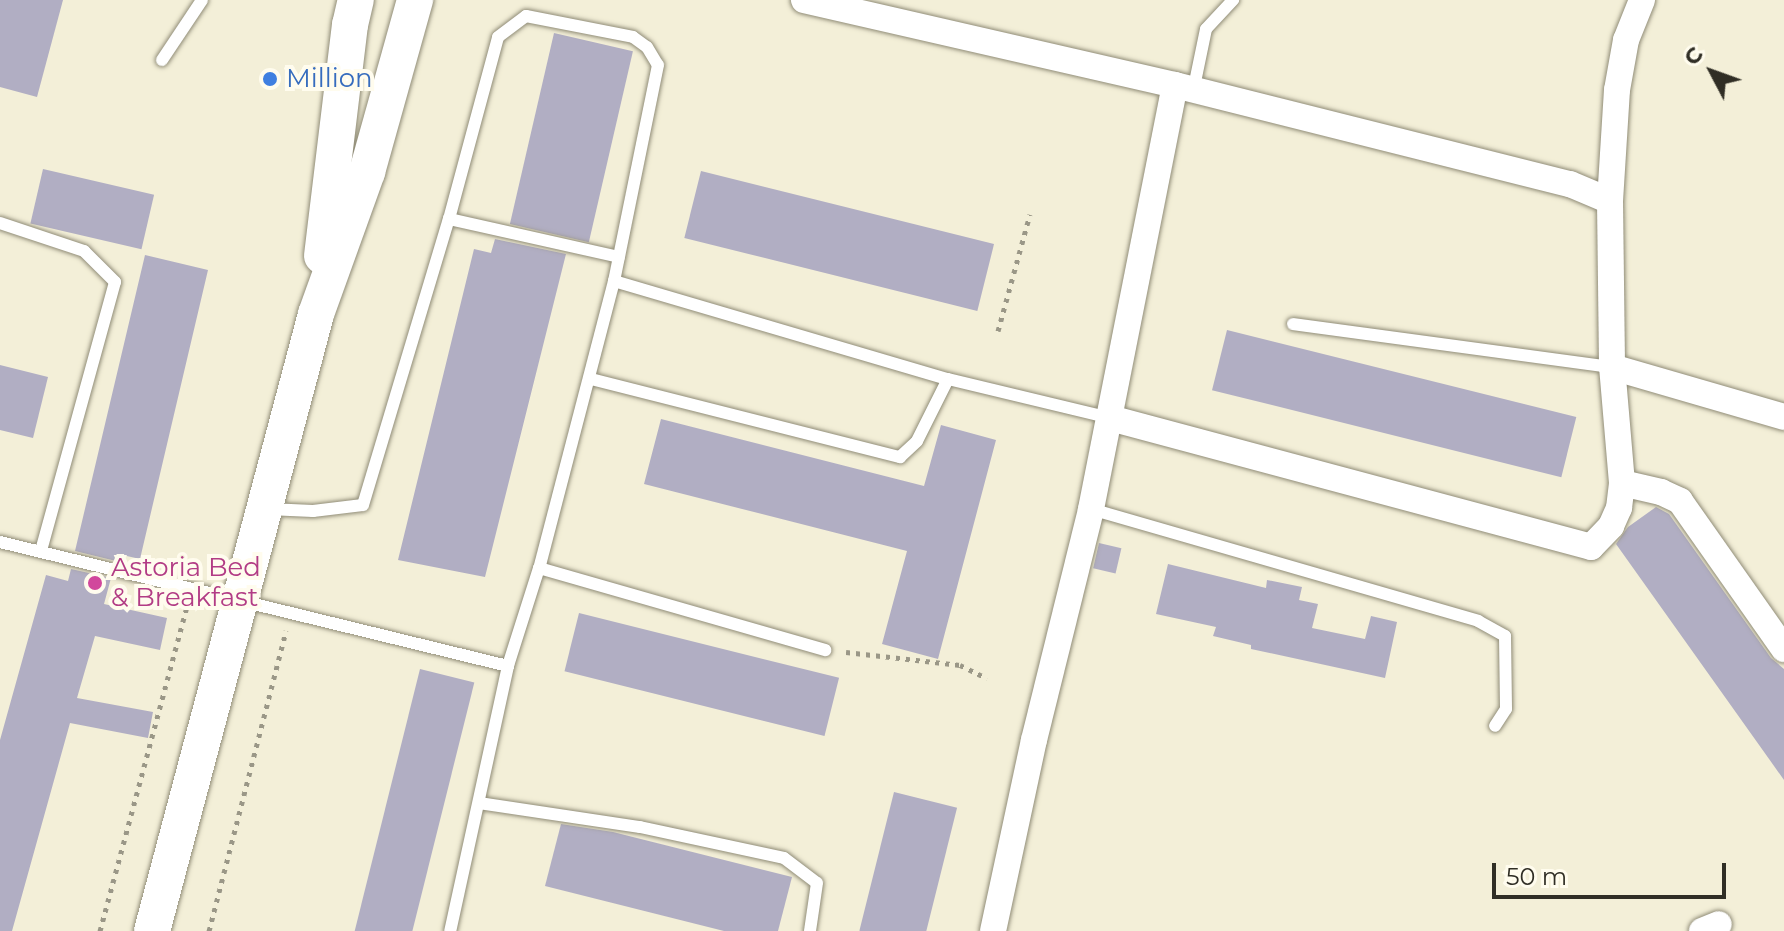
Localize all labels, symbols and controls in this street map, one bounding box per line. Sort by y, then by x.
north arrow [1672,32,1752,112]
text: С [1678,41,1709,71]
place label: Million [286,63,373,95]
marker: Million [261,70,279,88]
place label: Astoria Bed & Breakfast [111,552,261,614]
marker: Astoria Bed & Breakfast [86,574,104,592]
scale bar [1496,847,1730,897]
text: 50 m [1506,862,1567,891]

